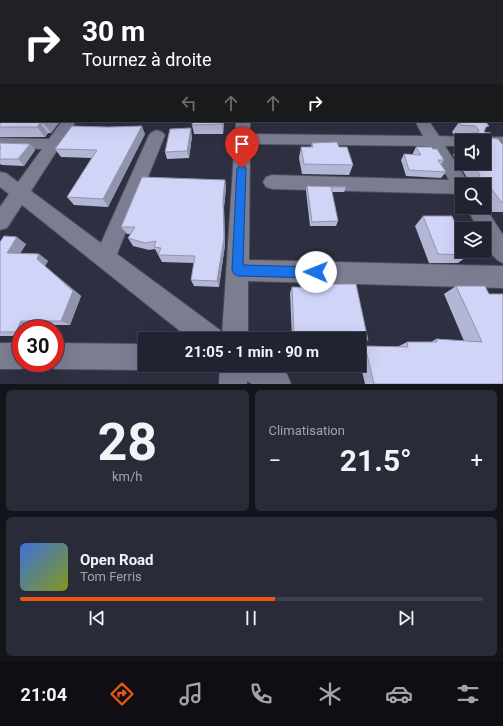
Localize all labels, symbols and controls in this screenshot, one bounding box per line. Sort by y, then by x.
text: 30 m [82,15,145,48]
icon: right [16,16,68,68]
text: Tournez à droite [82,49,211,70]
icon: left [178,92,200,114]
icon: ahead [220,92,242,114]
icon: ahead [262,92,284,114]
icon: right [304,92,326,114]
pin [225,127,259,168]
icon: arrive [231,133,253,155]
map controls [455,134,491,258]
button: sound [455,134,491,170]
button: search [455,178,491,214]
button: layers [455,222,491,258]
position arrow [295,251,337,293]
speed limit sign: 30 [12,320,64,372]
text: 21:05 · 1 min · 90 m [185,343,319,361]
text: 28 [97,412,157,473]
text: Climatisation [269,423,345,438]
text: 21.5° [340,443,412,478]
text: − [269,448,281,473]
text: + [471,448,483,473]
text: km/h [112,469,143,484]
text: Open Road [80,551,154,569]
text: Tom Ferris [80,569,142,584]
icon: previous [86,607,108,629]
icon: pause [240,607,262,629]
icon: next [395,607,417,629]
icon: directions [108,680,136,708]
icon: music [177,680,205,708]
icon: phone [247,680,275,708]
icon: climate [316,680,344,708]
icon: car [385,680,413,708]
icon: filters [454,680,482,708]
text: 21:04 [21,684,67,705]

